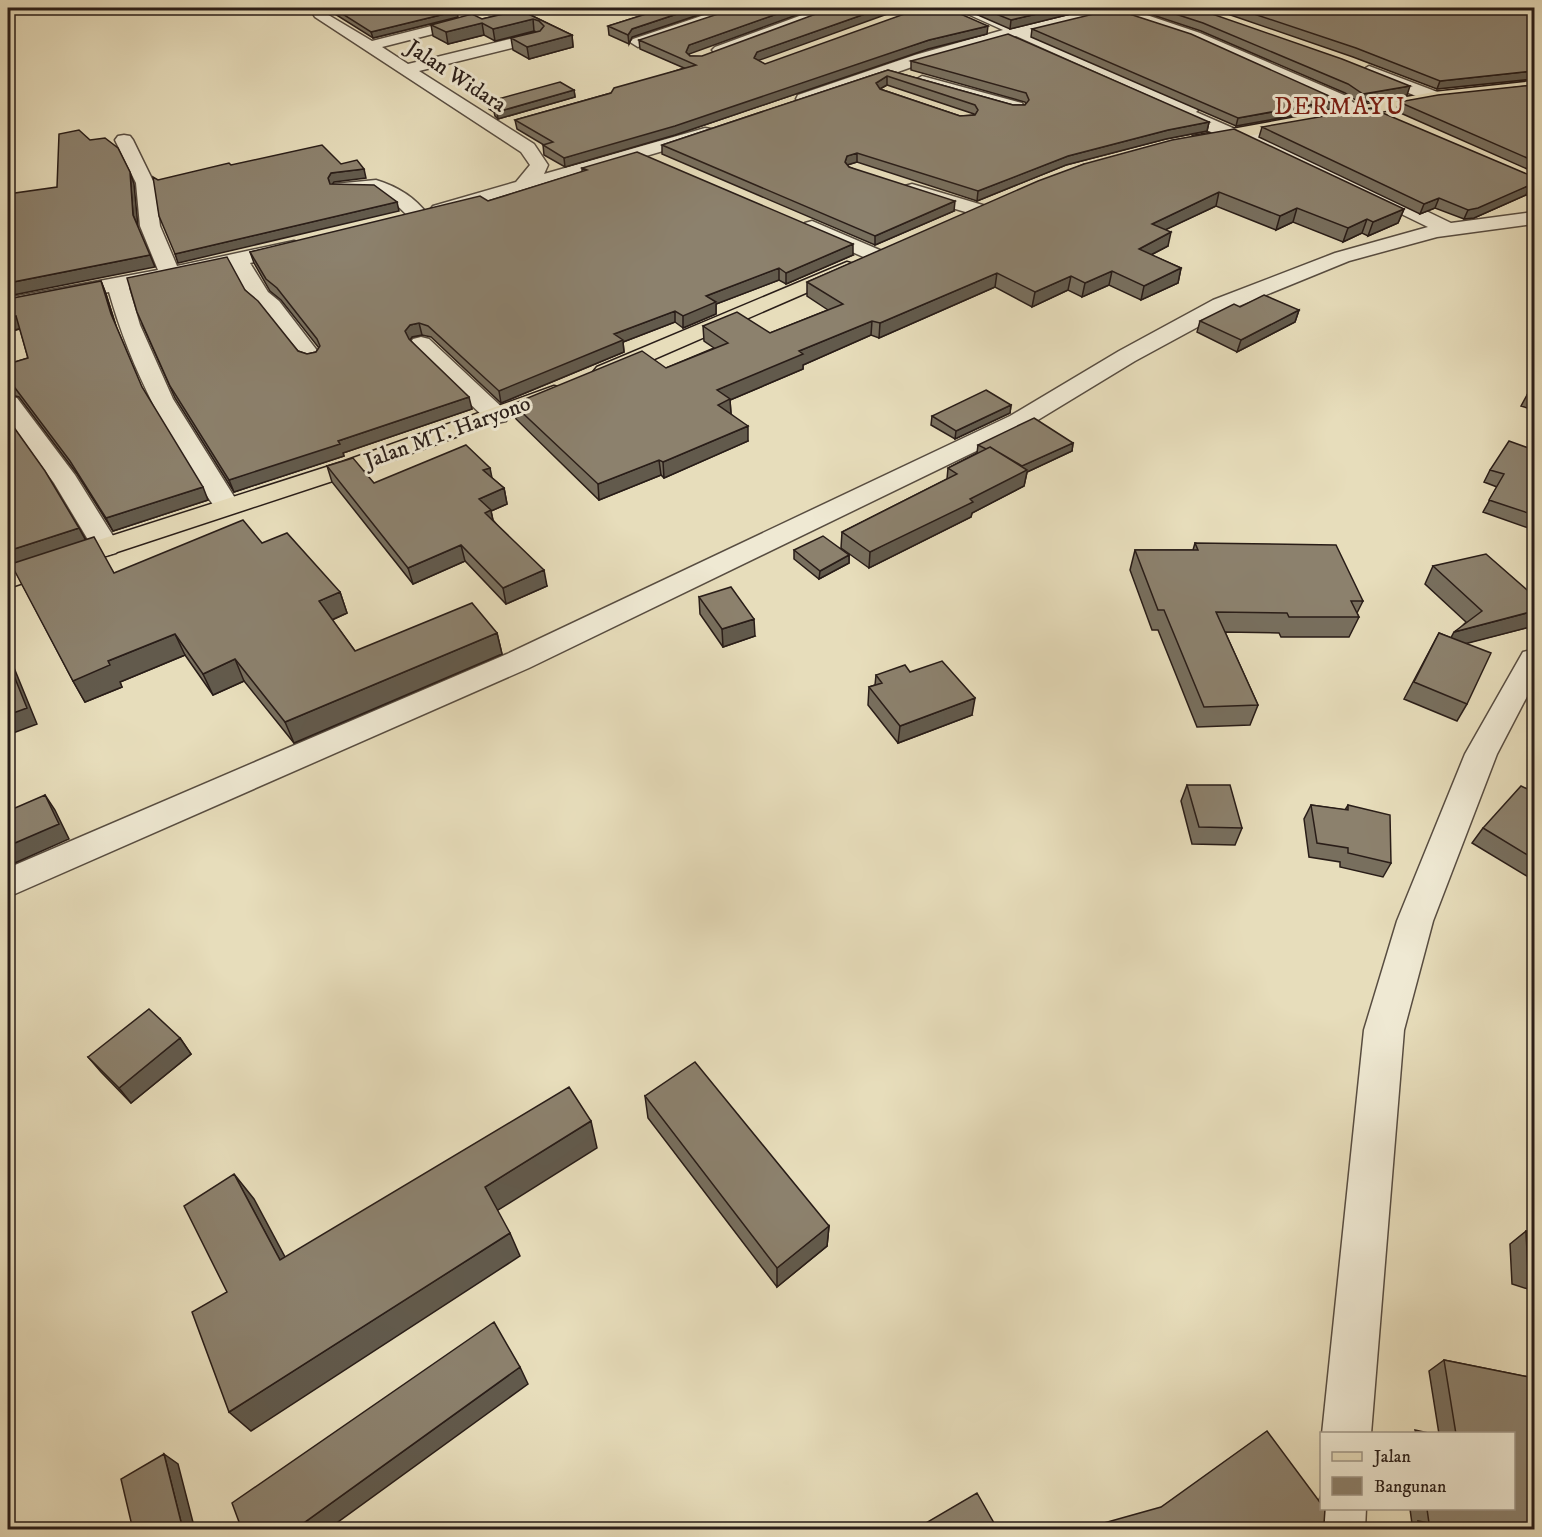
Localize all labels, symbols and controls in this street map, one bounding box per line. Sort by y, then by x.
street label: Jalan Widara [400,33,512,119]
district label: DERMAYU [1274,92,1406,122]
street label: Jalan MT. Haryono [359,390,534,476]
legend [1320,1432,1515,1510]
text: Jalan [1372,1446,1412,1468]
text: Bangunan [1374,1476,1447,1498]

